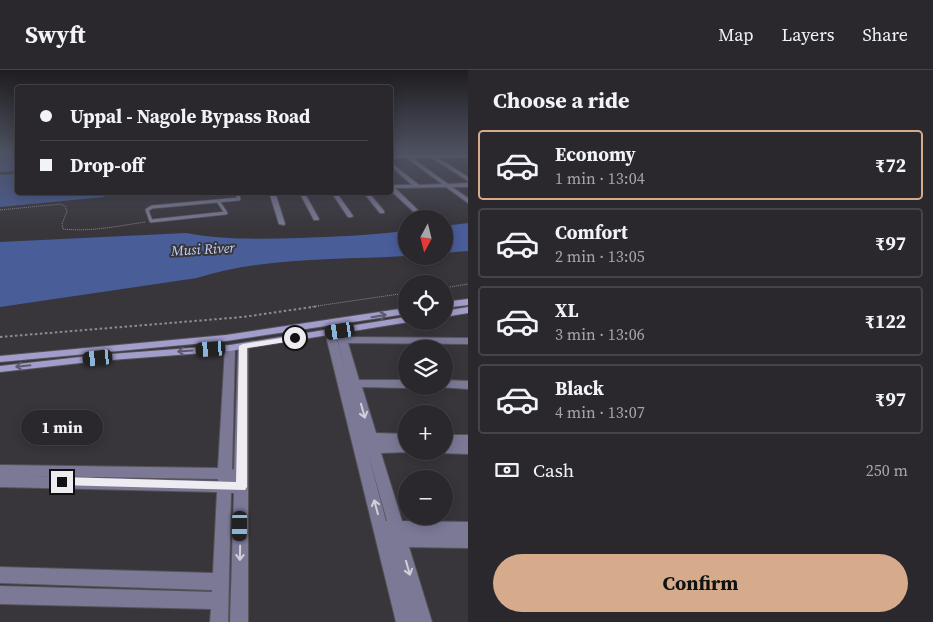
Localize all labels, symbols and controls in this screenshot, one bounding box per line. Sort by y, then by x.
text: Swyft [25,18,86,51]
text: Map [718,22,753,47]
text: Layers [781,22,834,47]
text: Share [862,22,908,47]
text: Choose a ride [493,85,630,115]
text: Uppal - Nagole Bypass Road [70,103,310,129]
text: Economy [555,141,636,167]
icon: car [495,143,540,188]
text: Drop-off [70,152,144,178]
text: ₹72 [875,152,906,178]
text: 1 min · 13:04 [555,167,645,189]
north arrow [398,210,452,265]
map controls [398,210,453,525]
text: Comfort [555,219,628,245]
icon: car [495,221,540,266]
text: ₹97 [875,230,906,256]
water label: Musi River [170,237,236,261]
text: 2 min · 13:05 [555,245,645,267]
button: locate [398,275,453,330]
text: XL [555,297,578,323]
icon: car [495,299,540,344]
text: ₹122 [865,308,906,334]
one-way arrow [370,310,386,320]
car [324,321,355,341]
text: 3 min · 13:06 [555,323,645,345]
route start [284,327,306,349]
car [195,340,226,358]
button: layers [398,340,453,395]
one-way arrow [177,347,193,356]
car [82,349,113,367]
one-way arrow [15,361,31,371]
text: Black [555,375,604,401]
icon: car [495,377,540,422]
text: ₹97 [875,386,906,412]
text: 4 min · 13:07 [555,401,645,423]
one-way arrow [359,403,369,419]
button: + [398,405,453,460]
callout: 1 min [21,410,103,444]
text: 1 min [41,416,83,438]
icon: cash [493,456,521,484]
text: Cash [533,457,574,483]
text: 250 m [866,459,908,481]
button: − [398,470,453,525]
route end [51,471,73,493]
one-way arrow [370,499,380,515]
car [232,511,247,541]
one-way arrow [235,544,245,560]
button: Confirm [493,554,908,612]
one-way arrow [403,559,413,575]

